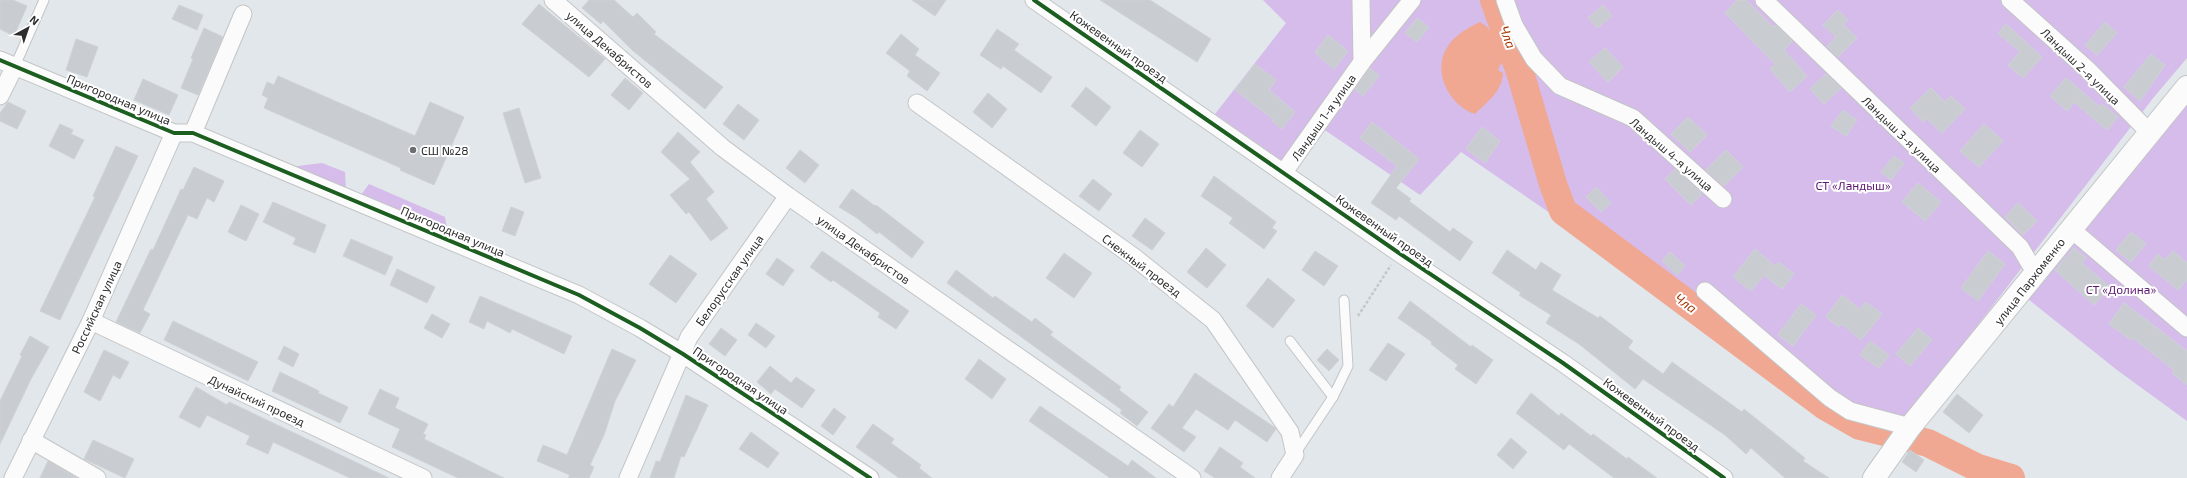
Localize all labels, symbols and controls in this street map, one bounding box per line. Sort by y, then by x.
street label: Кожевенный проезд [1068,7,1170,85]
north arrow [8,8,48,48]
street label: улица Декабристов [563,8,656,91]
text: N [28,12,42,28]
water label: Чла [1497,24,1519,50]
street label: Ландыш 2-я улица [2038,25,2123,108]
street label: Пригородная улица [65,71,173,128]
street label: Ландыш 1-я улица [1288,71,1359,164]
street label: Ландыш 3-я улица [1859,93,1944,176]
street label: Ландыш 4-я улица [1627,114,1716,194]
place label: СШ №28 [421,143,469,157]
marker: СШ №28 [408,145,418,155]
park label: СТ «Ландыш» [1816,178,1891,192]
street label: Кожевенный проезд [1334,191,1436,269]
street label: Пригородная улица [399,203,507,260]
street label: улица Декабристов [814,212,913,287]
street label: Снежный проезд [1100,231,1184,299]
street label: Белорусская улица [692,232,767,329]
street label: улица Пархоменко [1991,235,2068,328]
street label: Российская улица [68,258,125,356]
park label: СТ «Долина» [2086,282,2156,296]
water label: Чла [1672,290,1700,316]
street label: Пригородная улица [690,343,791,418]
street label: Дунайский проезд [206,372,307,429]
street label: Кожевенный проезд [1601,374,1703,454]

